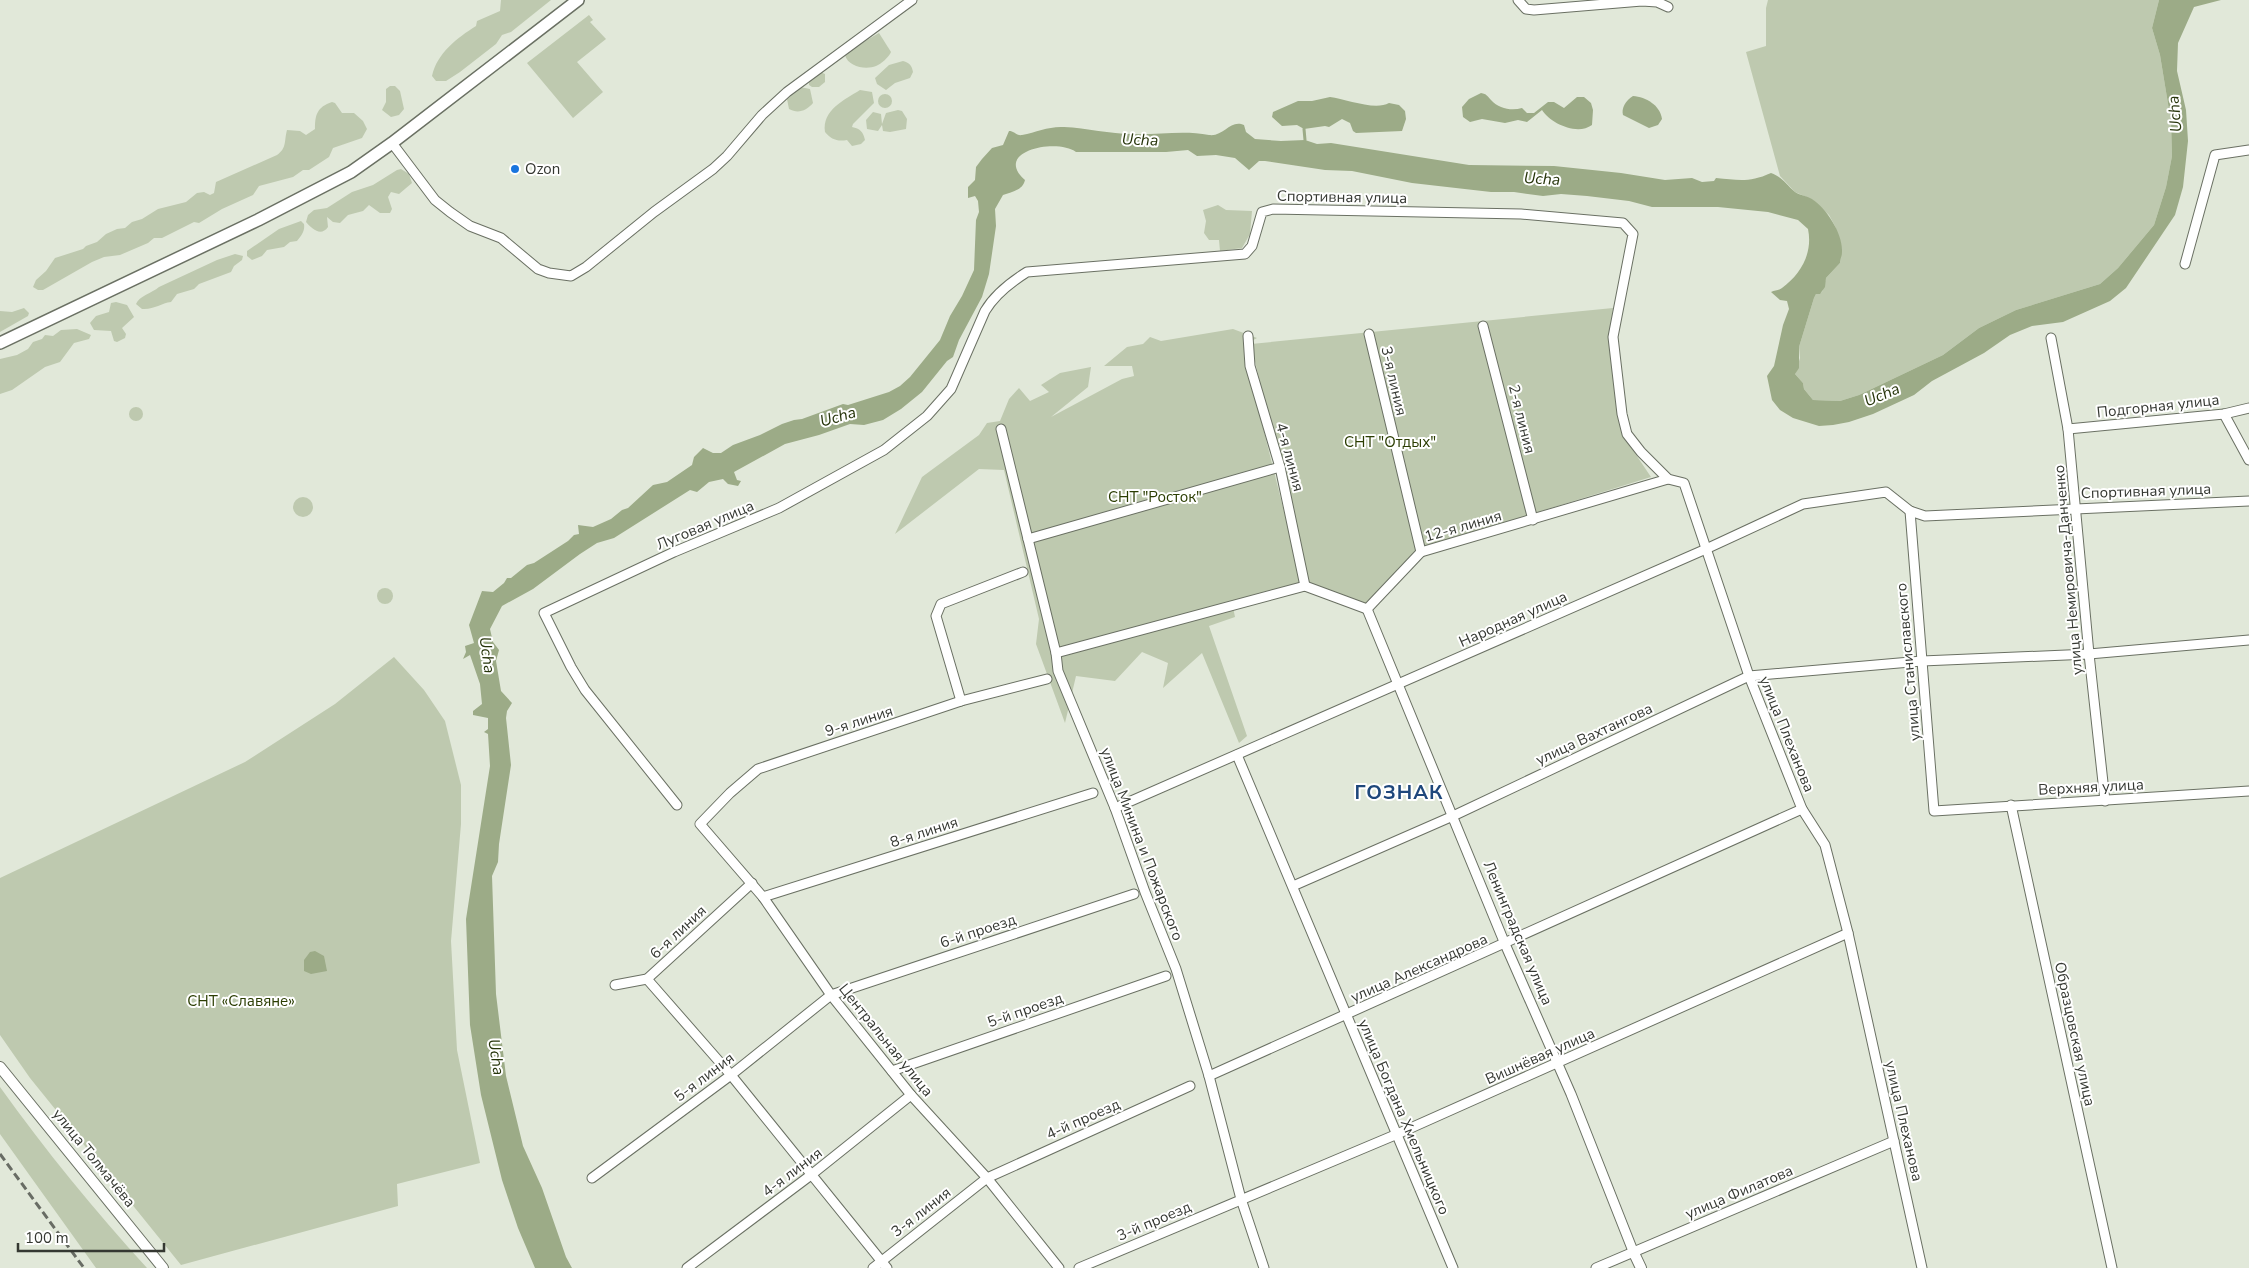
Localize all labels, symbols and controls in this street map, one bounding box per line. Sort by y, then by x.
water label: Ucha [2162,95,2188,133]
water label: Ucha [1121,128,1159,152]
place label: Ozon [525,159,560,179]
marker: Ozon [509,163,521,175]
water label: Ucha [1523,167,1561,191]
street label: Спортивная улица [1277,186,1407,208]
street label: 3-я линия [1376,344,1412,418]
water label: Ucha [1861,378,1903,412]
street label: 2-я линия [1504,382,1540,456]
street label: Подгорная улица [2096,390,2220,422]
water label: Ucha [817,401,859,433]
street label: 4-я линия [1271,420,1309,494]
park label: СНТ "Отдых" [1344,432,1436,452]
street label: улица Немировича-Данченко [2049,464,2087,676]
street label: Спортивная улица [2080,479,2212,503]
park label: СНТ "Росток" [1108,487,1202,507]
street label: Луговая улица [653,495,757,555]
street label: 12-я линия [1422,505,1504,547]
street label: улица Станиславского [1891,582,1925,742]
street label: Народная улица [1456,586,1570,652]
water label: Ucha [474,635,500,675]
street label: улица Плеханова [1755,673,1819,795]
street label: улица Вахтангова [1532,698,1656,770]
street label: 9-я линия [822,701,896,741]
street label: улица Минина и Пожарского [1096,745,1188,943]
street label: Верхняя улица [2038,774,2144,800]
district label: ГОЗНАК [1354,779,1444,806]
street label: 8-я линия [887,812,961,852]
street label: Ленинградская улица [1479,858,1557,1008]
street label: 6-я линия [645,901,711,963]
street label: 6-й проезд [937,909,1019,953]
street label: улица Александрова [1347,929,1491,1007]
street label: Образцовская улица [2050,960,2100,1108]
street label: Центральная улица [834,979,938,1101]
street label: 5-й проезд [985,988,1066,1032]
park label: СНТ «Славяне» [187,991,295,1011]
street label: улица Богдана Хмельницкого [1354,1016,1454,1218]
street label: Вишнёвая улица [1482,1023,1598,1089]
water label: Ucha [482,1037,510,1077]
street label: 5-я линия [670,1048,738,1106]
street label: улица Плеханова [1880,1059,1928,1183]
street label: 4-й проезд [1043,1094,1123,1144]
street label: улица Толмачёва [48,1105,140,1211]
street label: 4-я линия [758,1143,826,1201]
street label: улица Филатова [1682,1160,1796,1224]
street label: 3-я линия [887,1182,955,1242]
street label: 3-й проезд [1114,1196,1194,1246]
scale bar [18,1220,164,1252]
text: 100 m [25,1228,69,1248]

